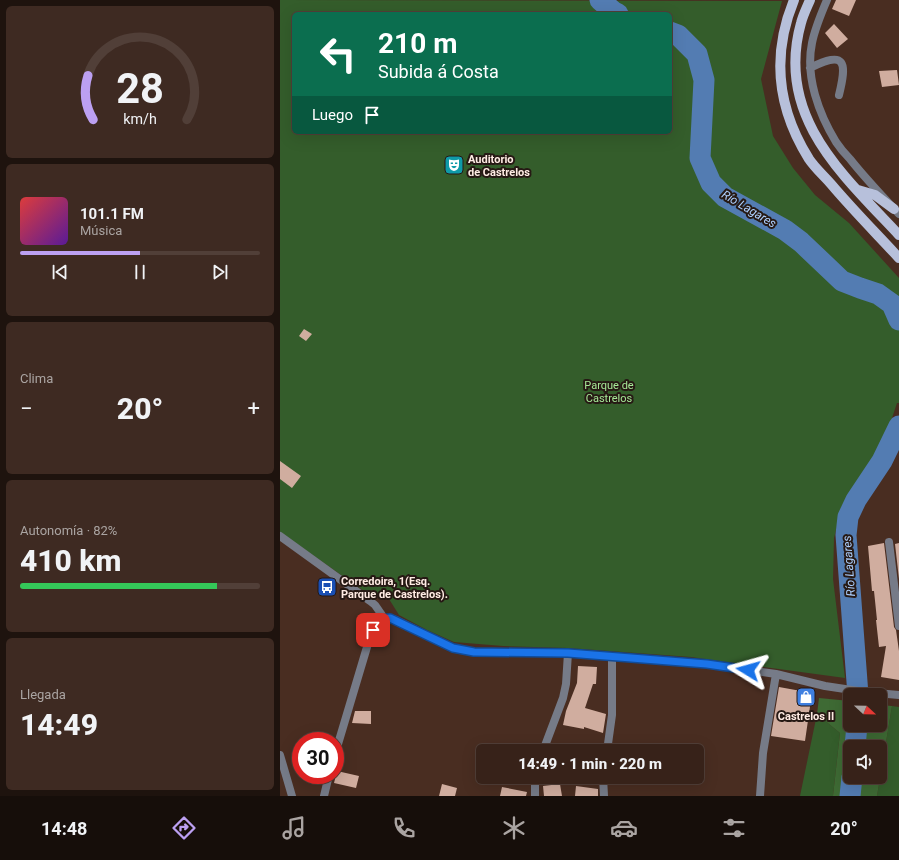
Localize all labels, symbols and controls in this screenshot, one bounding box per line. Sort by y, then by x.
text: 210 m [378,27,457,60]
icon: left [312,28,364,80]
text: Subida á Costa [378,61,499,82]
text: 28 [116,64,164,113]
icon: arrive [361,104,383,126]
text: Luego [312,106,353,124]
text: km/h [123,111,157,127]
place label: Auditorio de Castrelos [468,153,530,179]
theatre icon: Auditorio de Castrelos [443,154,465,176]
water label: Río Lagares [719,187,779,231]
text: 101.1 FM [80,205,144,223]
text: Música [80,223,122,238]
icon: previous [49,261,71,283]
icon: pause [129,261,151,283]
icon: next [209,261,231,283]
text: Clima [20,371,53,386]
park label: Parque de Castrelos [584,379,634,405]
text: 20° [117,391,163,426]
text: − [20,396,33,421]
text: + [248,396,260,421]
text: Autonomía · 82% [20,523,117,538]
water label: Río Lagares [840,535,858,597]
text: 410 km [20,543,122,578]
place label: Corredoira, 1(Esq. Parque de Castrelos). [341,575,448,601]
bus stop icon: Corredoira, 1(Esq. Parque de Castrelos). [316,576,338,598]
pin [356,613,390,647]
icon: arrive [362,619,384,641]
position arrow [727,649,769,691]
shop icon: Castrelos II [795,686,817,708]
text: Llegada [20,687,66,702]
north arrow [843,688,887,732]
map controls [843,688,887,784]
text: 14:49 [20,707,98,742]
place label: Castrelos II [778,710,834,723]
speed limit sign: 30 [292,732,344,784]
button: sound [843,740,887,784]
text: 14:49 · 1 min · 220 m [518,755,662,773]
icon: directions [170,814,198,842]
icon: music [280,814,308,842]
icon: phone [390,814,418,842]
icon: climate [500,814,528,842]
icon: car [610,814,638,842]
icon: filters [720,814,748,842]
text: 14:48 [41,818,87,839]
text: 20° [830,818,858,839]

